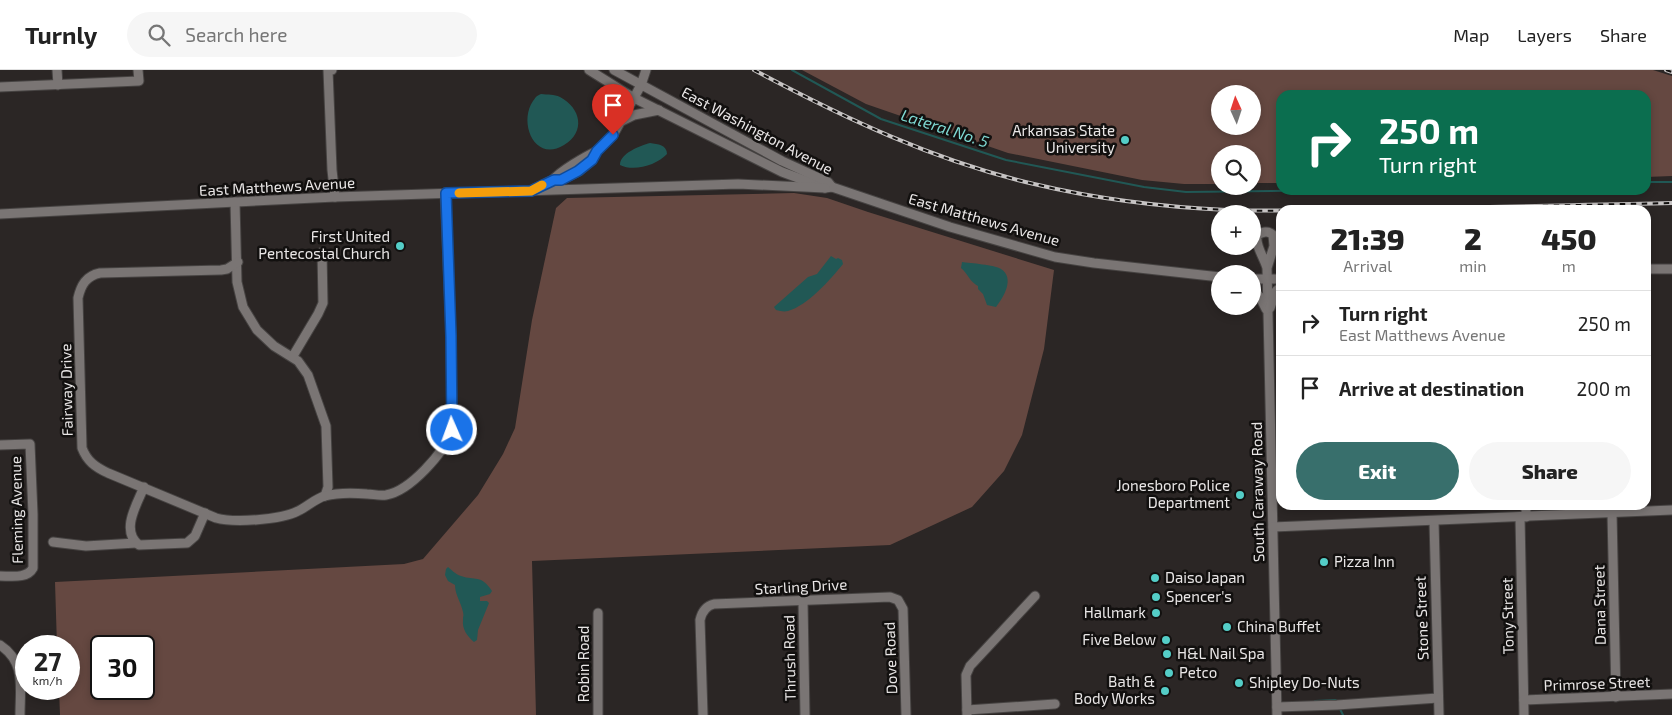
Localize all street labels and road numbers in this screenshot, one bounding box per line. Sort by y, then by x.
street label: East Washington Avenue [679,83,836,178]
street label: East Matthews Avenue [199,173,355,199]
street label: East Matthews Avenue [907,189,1062,249]
street label: Fairway Drive [56,343,76,437]
street label: South Caraway Road [1247,422,1267,562]
street label: Fleming Avenue [6,456,26,564]
street label: Dana Street [1589,564,1609,645]
street label: Starling Drive [754,575,848,597]
street label: Stone Street [1411,575,1431,661]
street label: Tony Street [1497,577,1517,655]
street label: Thrush Road [779,615,799,701]
street label: Dove Road [880,622,900,694]
street label: Robin Road [574,626,592,702]
street label: Primrose Street [1543,672,1651,694]

